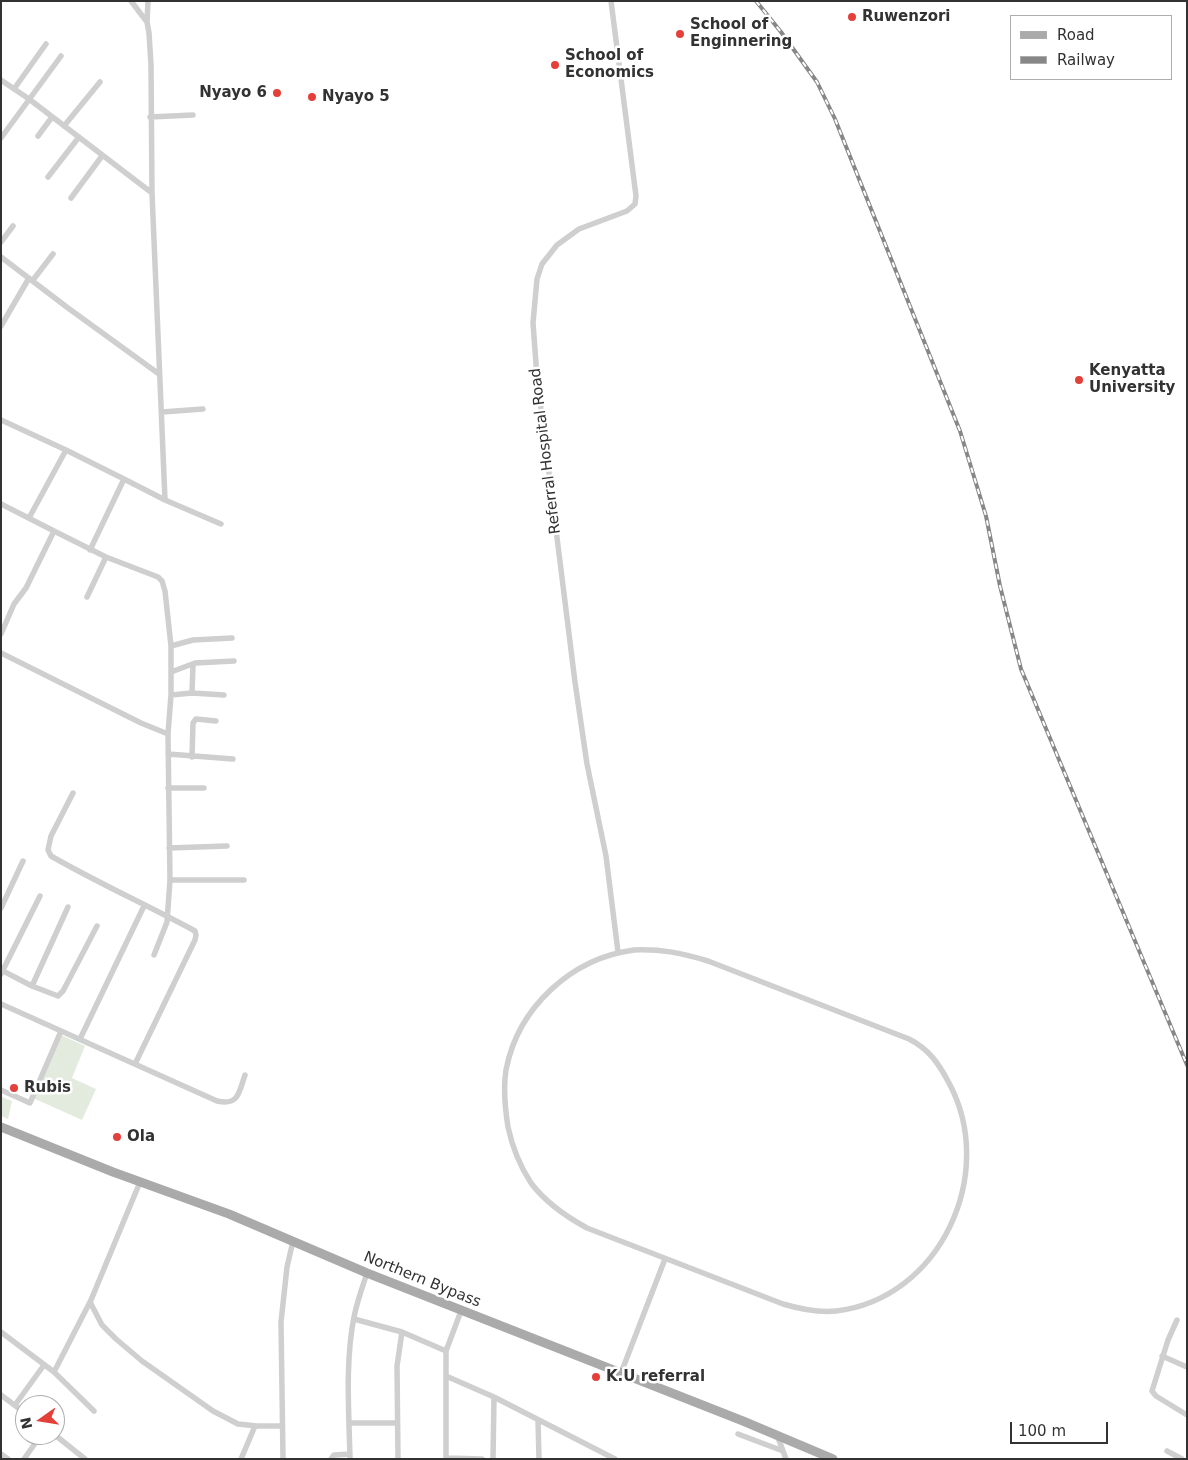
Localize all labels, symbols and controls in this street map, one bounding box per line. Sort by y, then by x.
place label: Ruwenzori [862,8,951,26]
marker: Ruwenzori [846,11,858,23]
legend [1010,15,1173,80]
place label: School of Enginnering [690,16,792,51]
text: Road [1057,26,1095,44]
marker: School of Enginnering [674,28,686,40]
place label: School of Economics [565,47,654,82]
text: Railway [1057,51,1115,69]
marker: School of Economics [549,59,561,71]
place label: Nyayo 6 [199,84,267,102]
marker: Nyayo 6 [271,87,283,99]
place label: Nyayo 5 [322,88,390,106]
marker: Nyayo 5 [306,91,318,103]
place label: Kenyatta University [1089,362,1175,397]
street label: Referral Hospital Road [527,367,565,535]
marker: Kenyatta University [1073,374,1085,386]
place label: Rubis [24,1079,71,1097]
marker: Rubis [8,1082,20,1094]
place label: Ola [127,1128,155,1146]
marker: Ola [111,1131,123,1143]
street label: Northern Bypass [361,1248,483,1312]
place label: K.U referral [606,1368,705,1386]
marker: K.U referral [590,1371,602,1383]
north arrow [15,1395,65,1445]
scale bar [1013,1412,1110,1444]
text: N [17,1416,35,1431]
text: 100 m [1018,1422,1066,1440]

